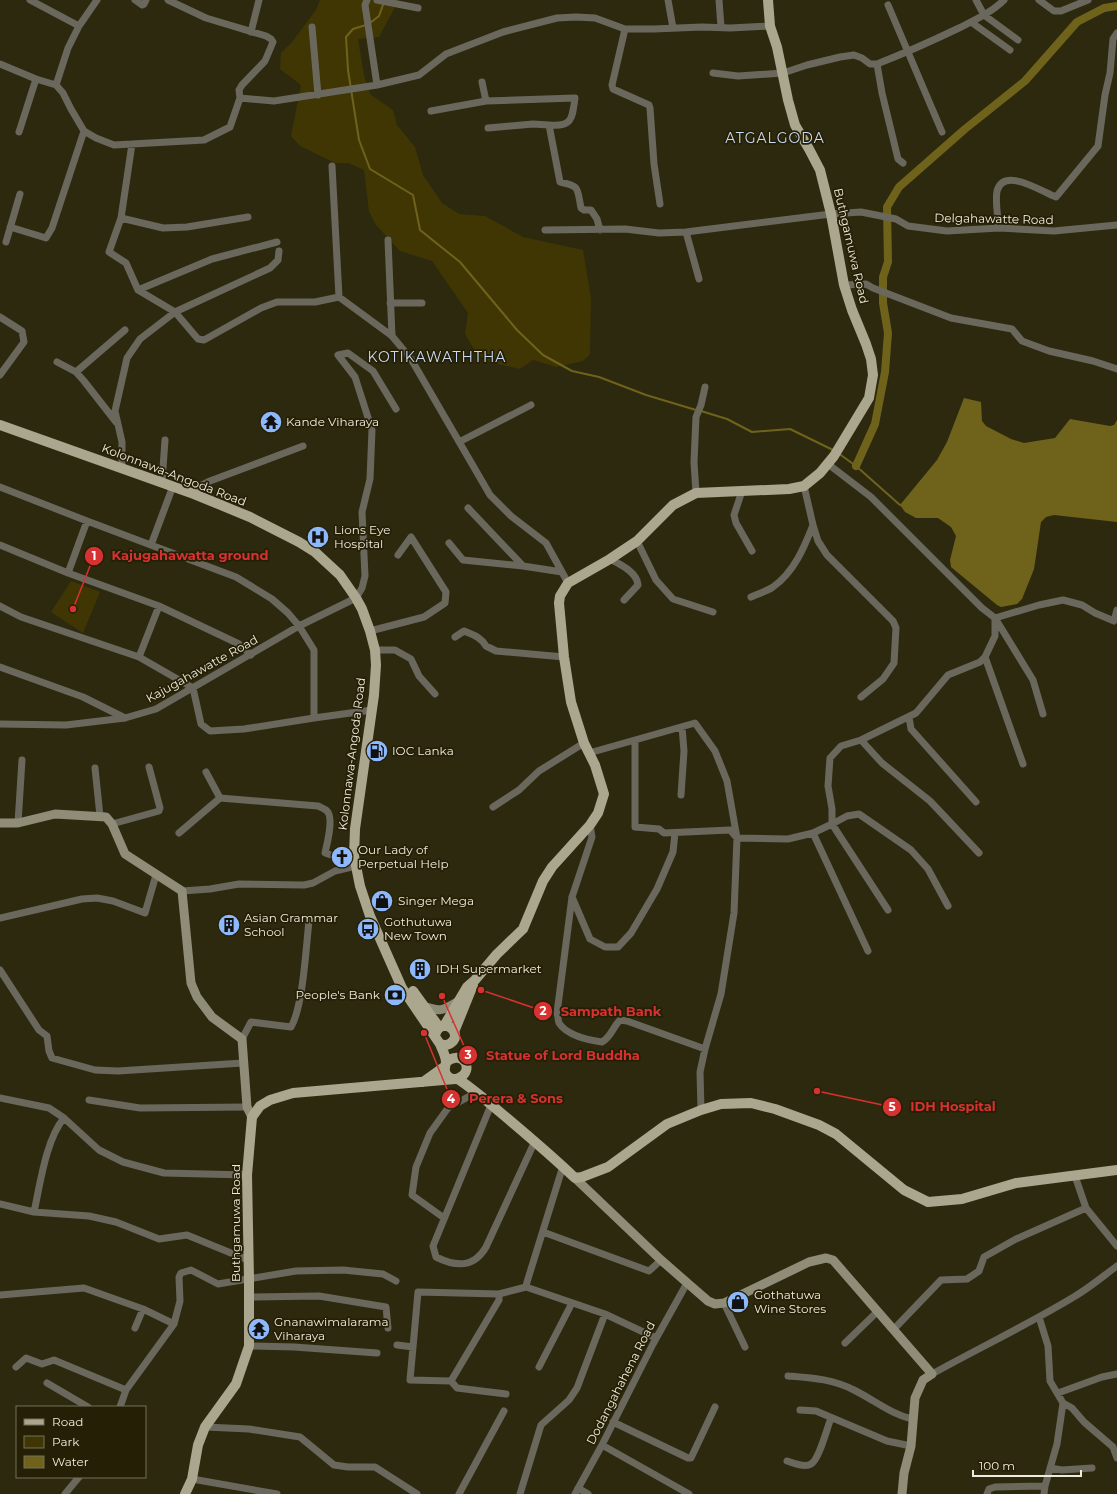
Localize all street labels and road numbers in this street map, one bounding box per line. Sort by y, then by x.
street label: Buthgamuwa Road [831,187,872,305]
street label: Delgahawatte Road [934,210,1054,227]
street label: Kolonnawa-Angoda Road [100,440,249,509]
street label: Kajugahawatte Road [143,632,260,706]
street label: Kolonnawa-Angoda Road [335,677,368,831]
street label: Buthgamuwa Road [228,1164,243,1282]
street label: Dodangahahena Road [583,1319,658,1447]

